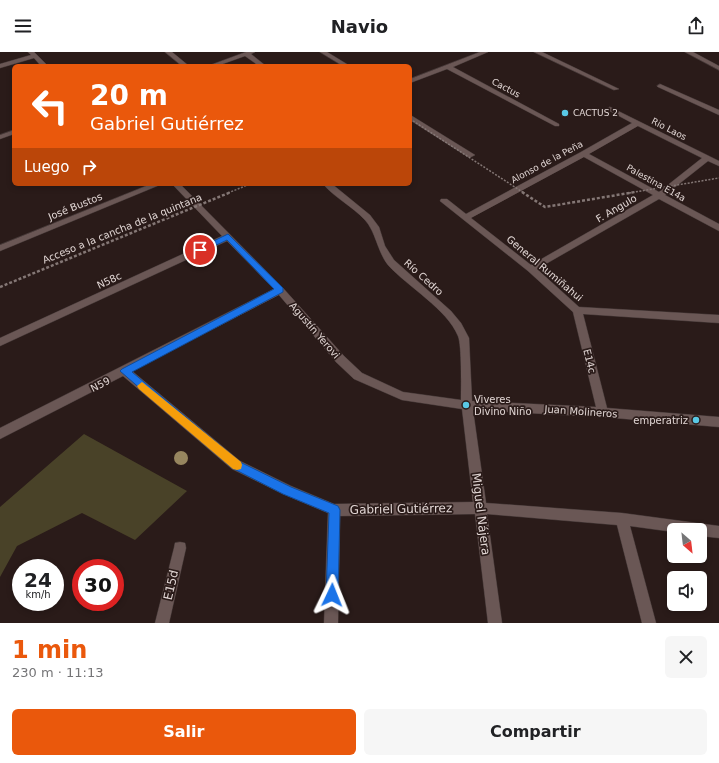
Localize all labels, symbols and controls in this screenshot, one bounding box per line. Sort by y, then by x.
icon: menu [12,15,34,37]
icon: share [685,15,707,37]
text: Navio [331,16,388,37]
street label: Cactus [490,76,522,100]
text: 20 m [90,79,168,112]
icon: left [24,80,76,132]
marker: CACTUS 2 [560,108,570,118]
place label: CACTUS 2 [573,108,618,118]
text: Gabriel Gutiérrez [90,113,244,134]
street label: Rio Laos [650,116,688,142]
street label: Alonso de la Peña [509,139,585,185]
icon: right [78,156,100,178]
text: Luego [24,158,70,176]
street label: Palestina E14a [625,163,687,203]
street label: Acceso a la cancha de la quintana [41,191,203,266]
street label: José Bustos [46,191,104,223]
street label: F. Angulo [594,192,639,225]
pin [183,233,217,267]
street label: General Rumiñahui [504,233,585,303]
icon: arrive [189,239,211,261]
street label: Río Cedro [402,257,445,298]
street label: N58c [95,270,123,291]
street label: Agustín Yerovi [287,300,342,361]
street label: E14c [581,348,598,374]
street label: N59 [89,375,112,394]
place label: Viveres Divino Niño [474,394,532,417]
marker: Viveres Divino Niño [461,400,471,410]
street label: Juan Molineros [543,403,618,420]
place label: emperatriz [633,415,688,426]
marker: emperatriz [691,415,701,425]
street label: Miguel Nájera [469,472,493,556]
street label: Gabriel Gutiérrez [350,501,452,517]
north arrow [667,523,707,563]
map controls [667,523,707,611]
speed limit sign: 30 [72,559,124,611]
text: 24 [24,568,52,592]
street label: E15d [161,569,181,601]
button: sound [667,571,707,611]
position arrow [311,574,353,616]
text: km/h [25,589,51,600]
text: 1 min [12,636,87,664]
button: close [665,636,707,678]
text: 230 m · 11:13 [12,665,103,680]
button: Salir [12,709,356,755]
button: Compartir [364,709,707,755]

